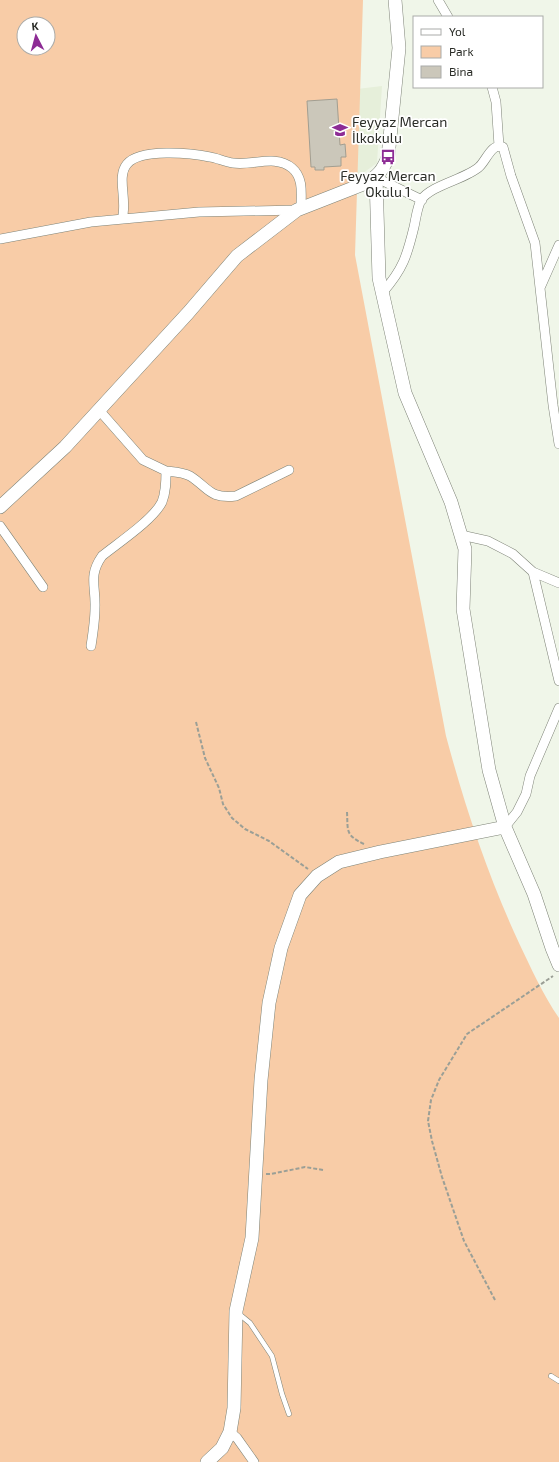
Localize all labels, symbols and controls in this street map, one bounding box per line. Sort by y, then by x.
north arrow [16,16,56,56]
legend [413,16,543,88]
text: K [31,19,39,32]
text: Yol [449,24,466,38]
text: Park [449,44,474,58]
text: Bina [449,64,473,78]
place label: Feyyaz Mercan İlkokulu [352,113,447,146]
school or university icon: Feyyaz Mercan İlkokulu [331,121,349,139]
bus stop icon: Feyyaz Mercan Okulu 1 [379,148,397,166]
place label: Feyyaz Mercan Okulu 1 [340,167,436,200]

